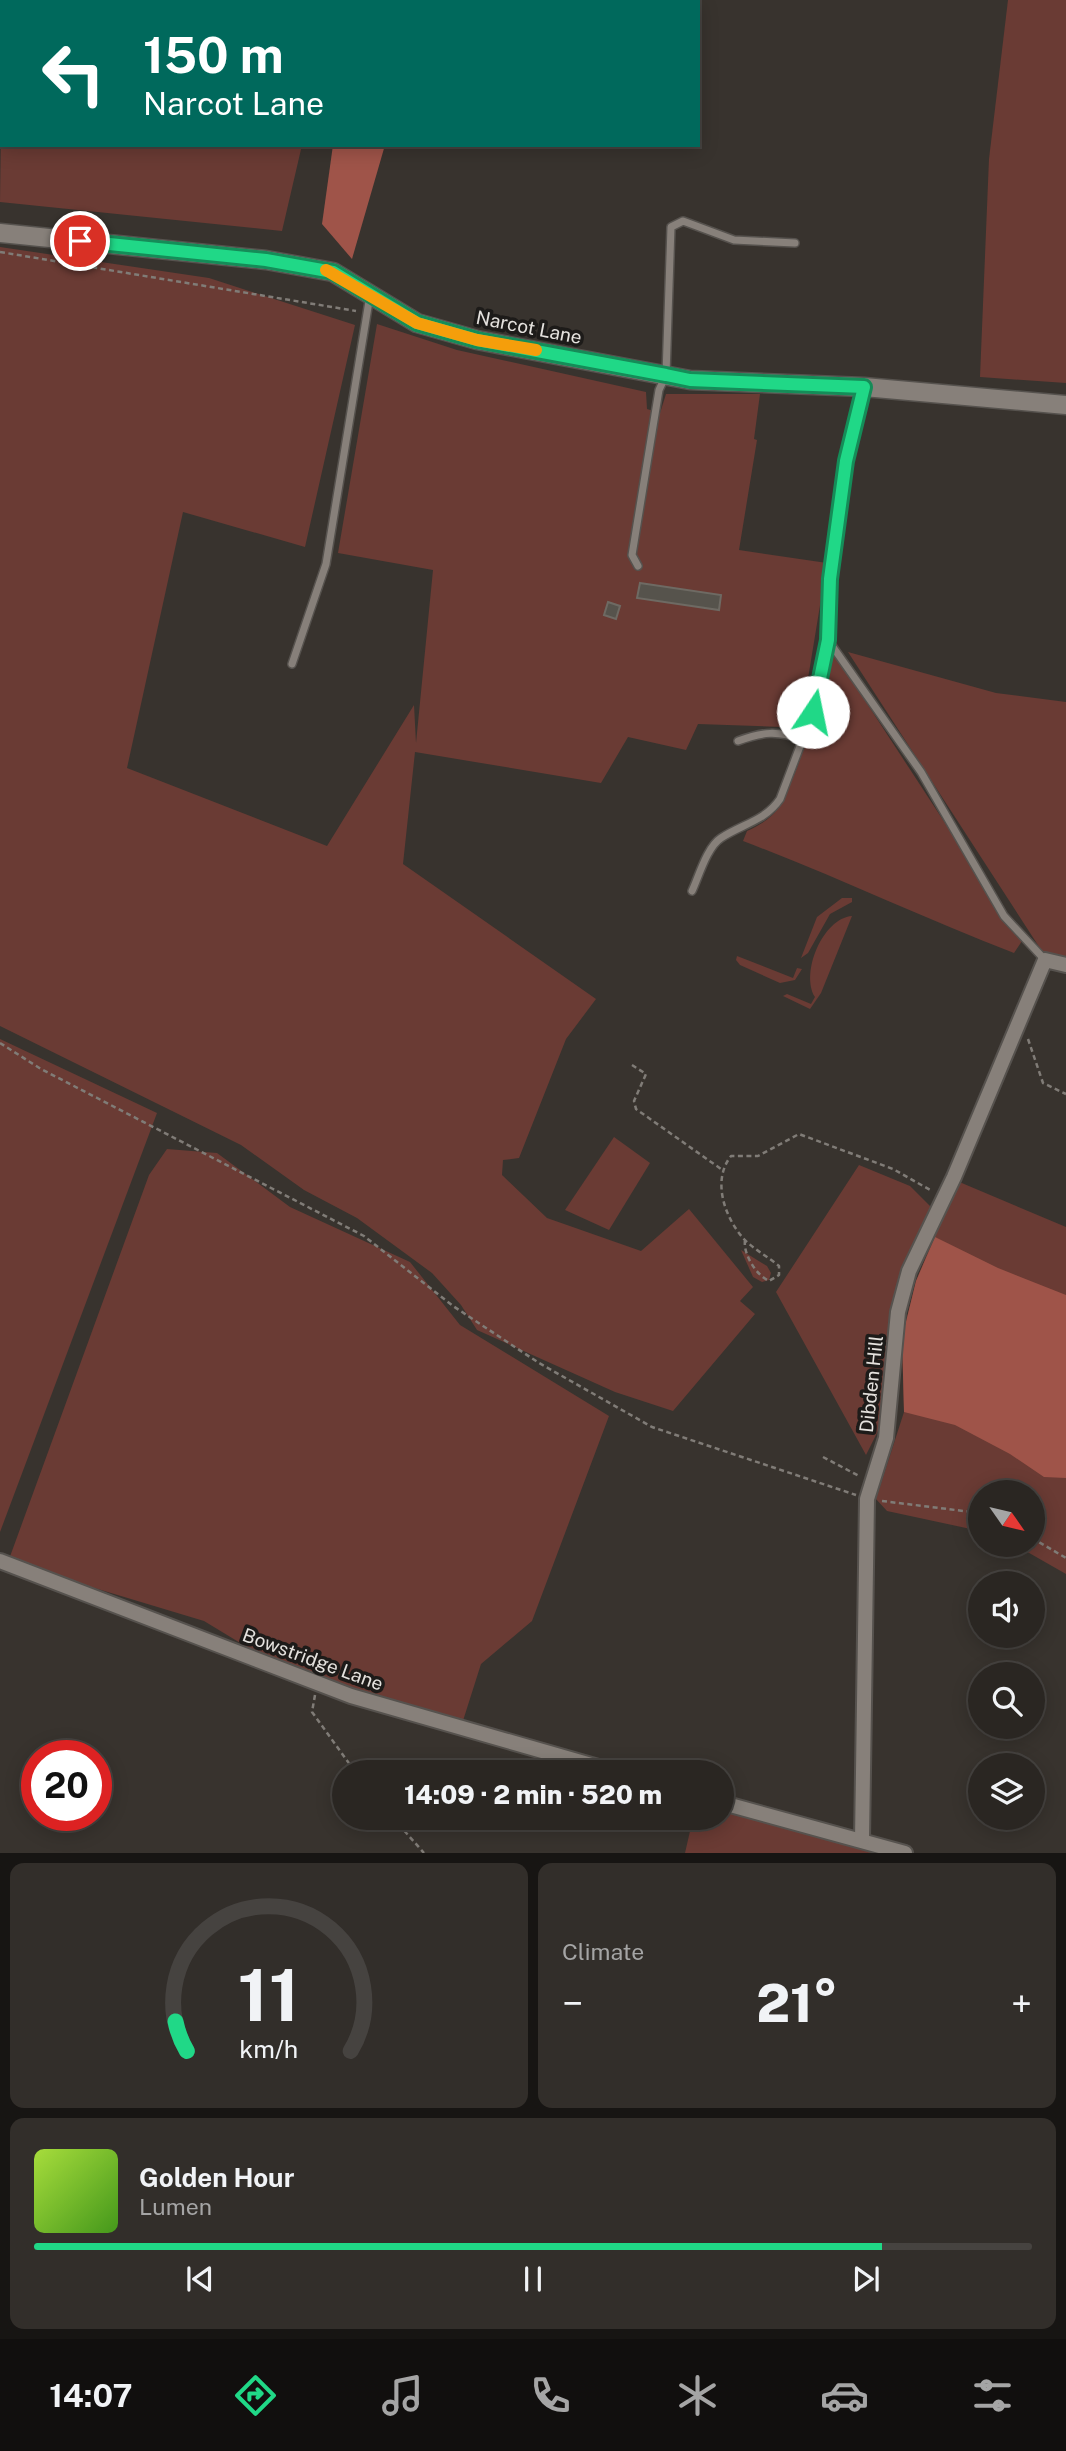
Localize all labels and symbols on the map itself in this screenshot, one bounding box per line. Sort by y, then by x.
pin [50,211,110,271]
street label: Narcot Lane [474,306,584,348]
position arrow [776,675,850,749]
street label: Dibden Hill [855,1334,887,1434]
north arrow [968,1480,1045,1558]
street label: Bowstridge Lane [240,1623,386,1695]
speed limit sign: 20 [21,1740,112,1831]

